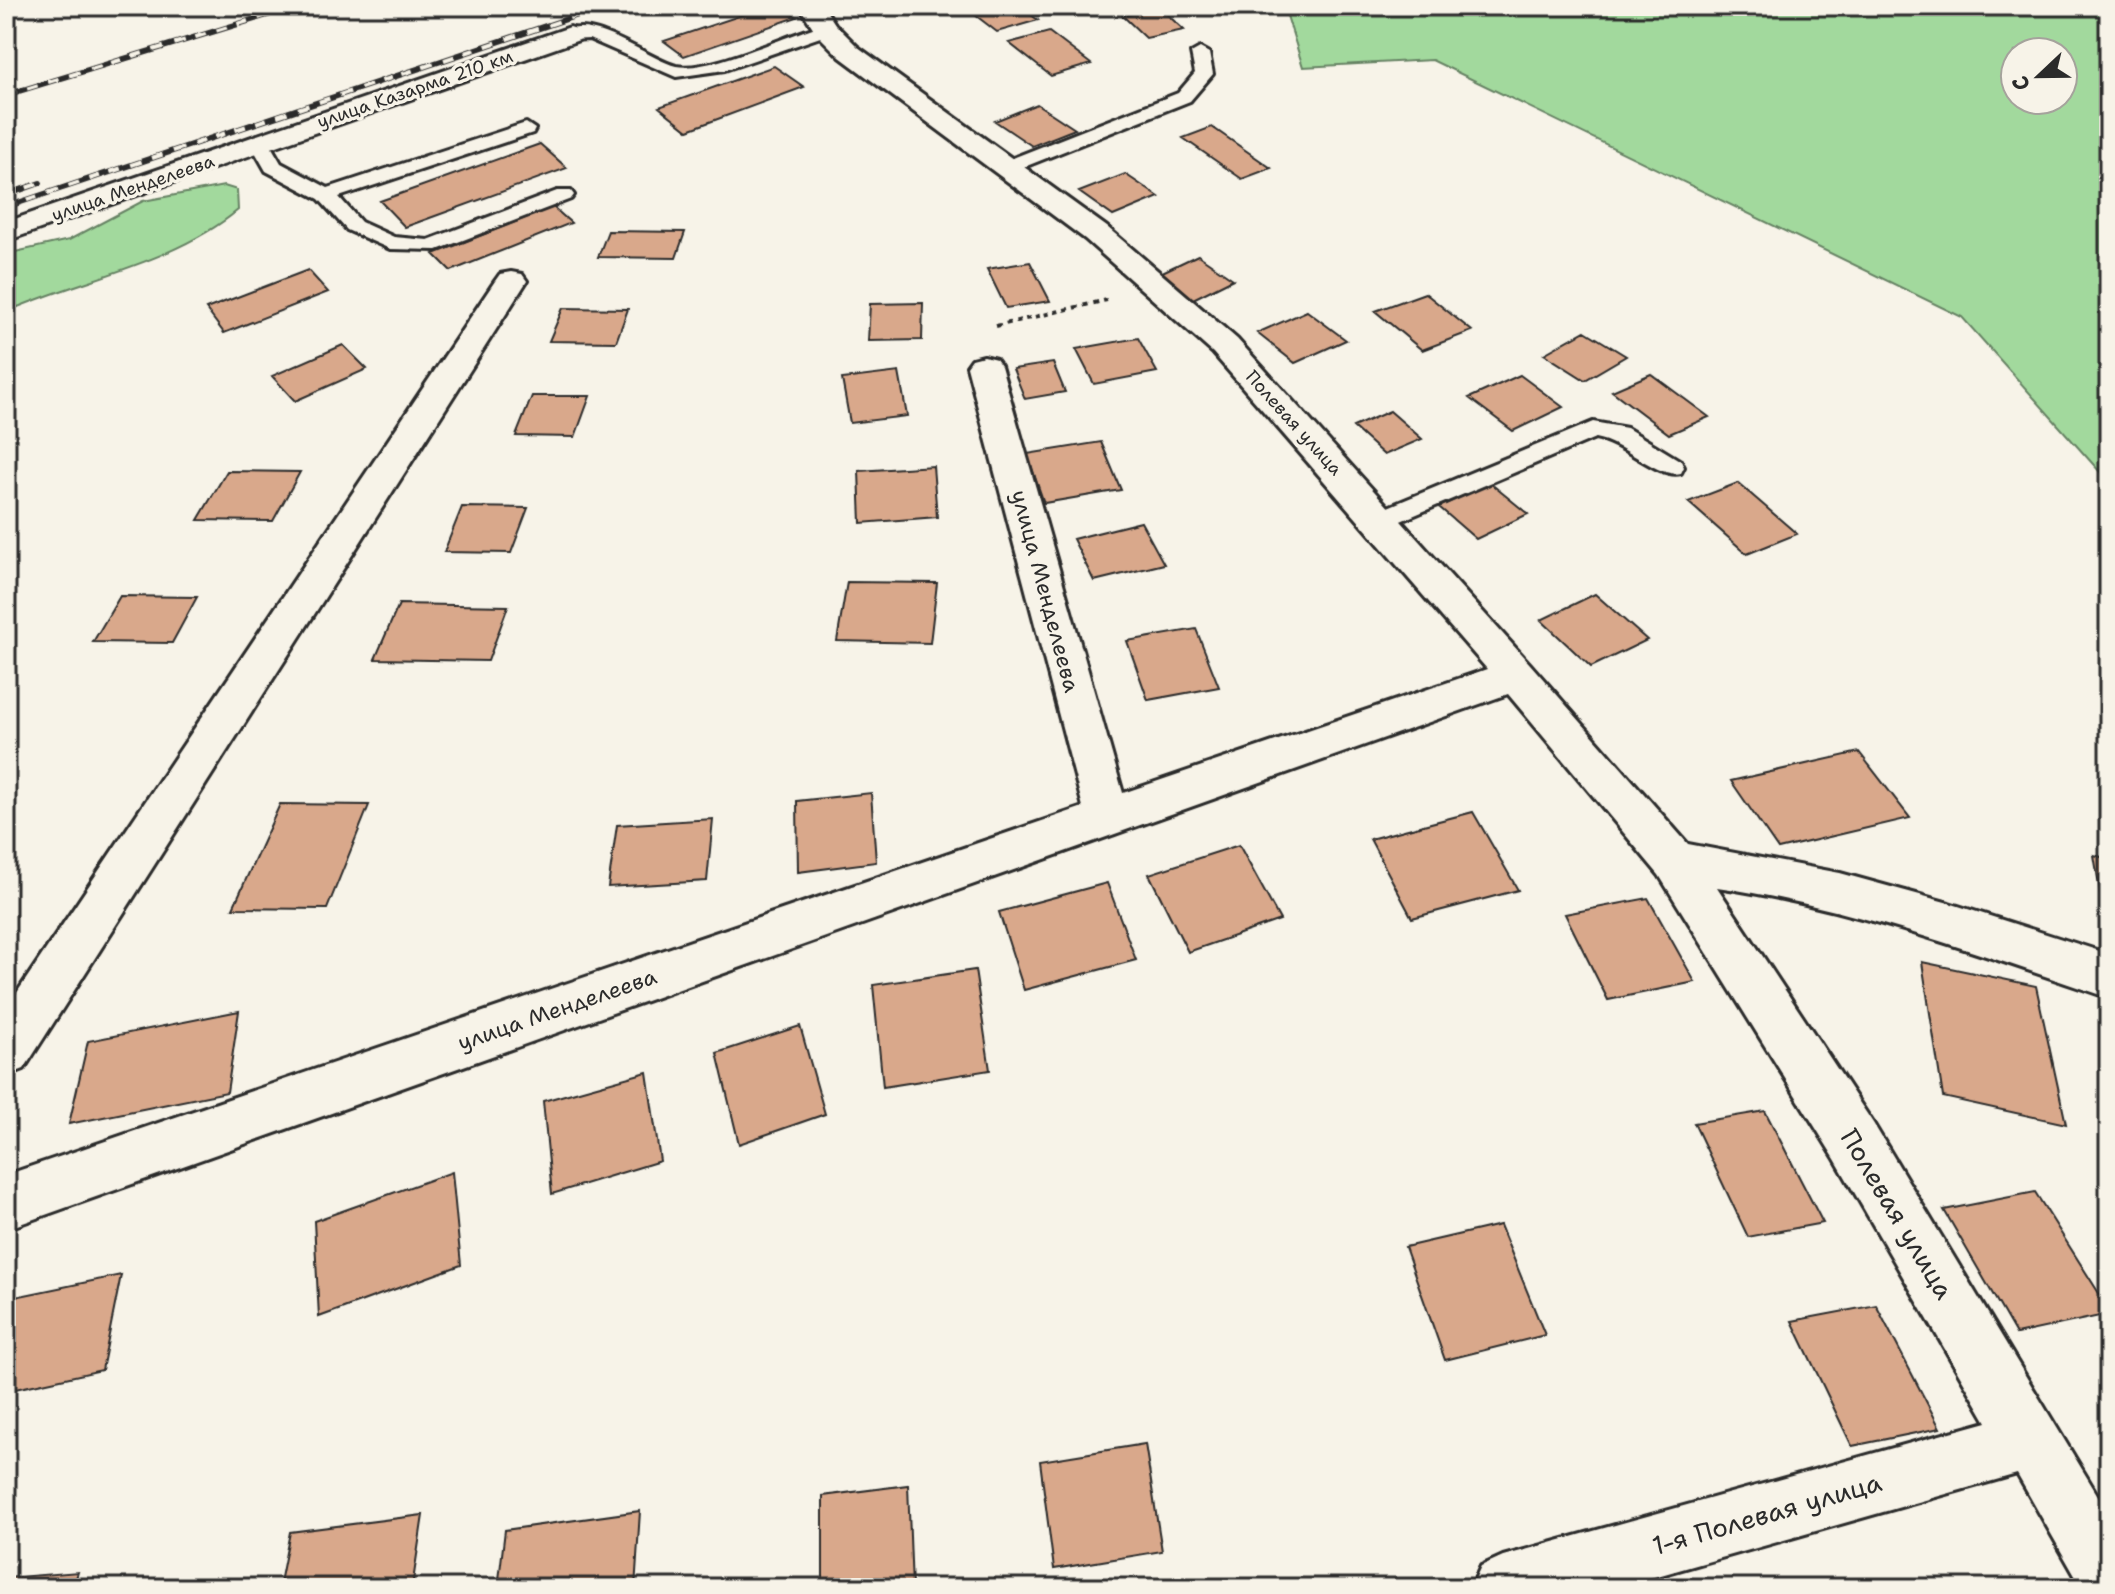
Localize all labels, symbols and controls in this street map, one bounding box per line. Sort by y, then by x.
north arrow [1999,36,2079,116]
street label: улица Казарма 210 км [314,44,516,134]
text: С [2005,72,2037,95]
street label: улица Менделеева [48,149,218,227]
street label: Полевая улица [1240,365,1348,481]
street label: улица Менделеева [1005,487,1087,696]
street label: улица Менделеева [454,962,661,1057]
street label: Полевая улица [1833,1122,1962,1306]
street label: 1-я Полевая улица [1648,1464,1886,1563]

